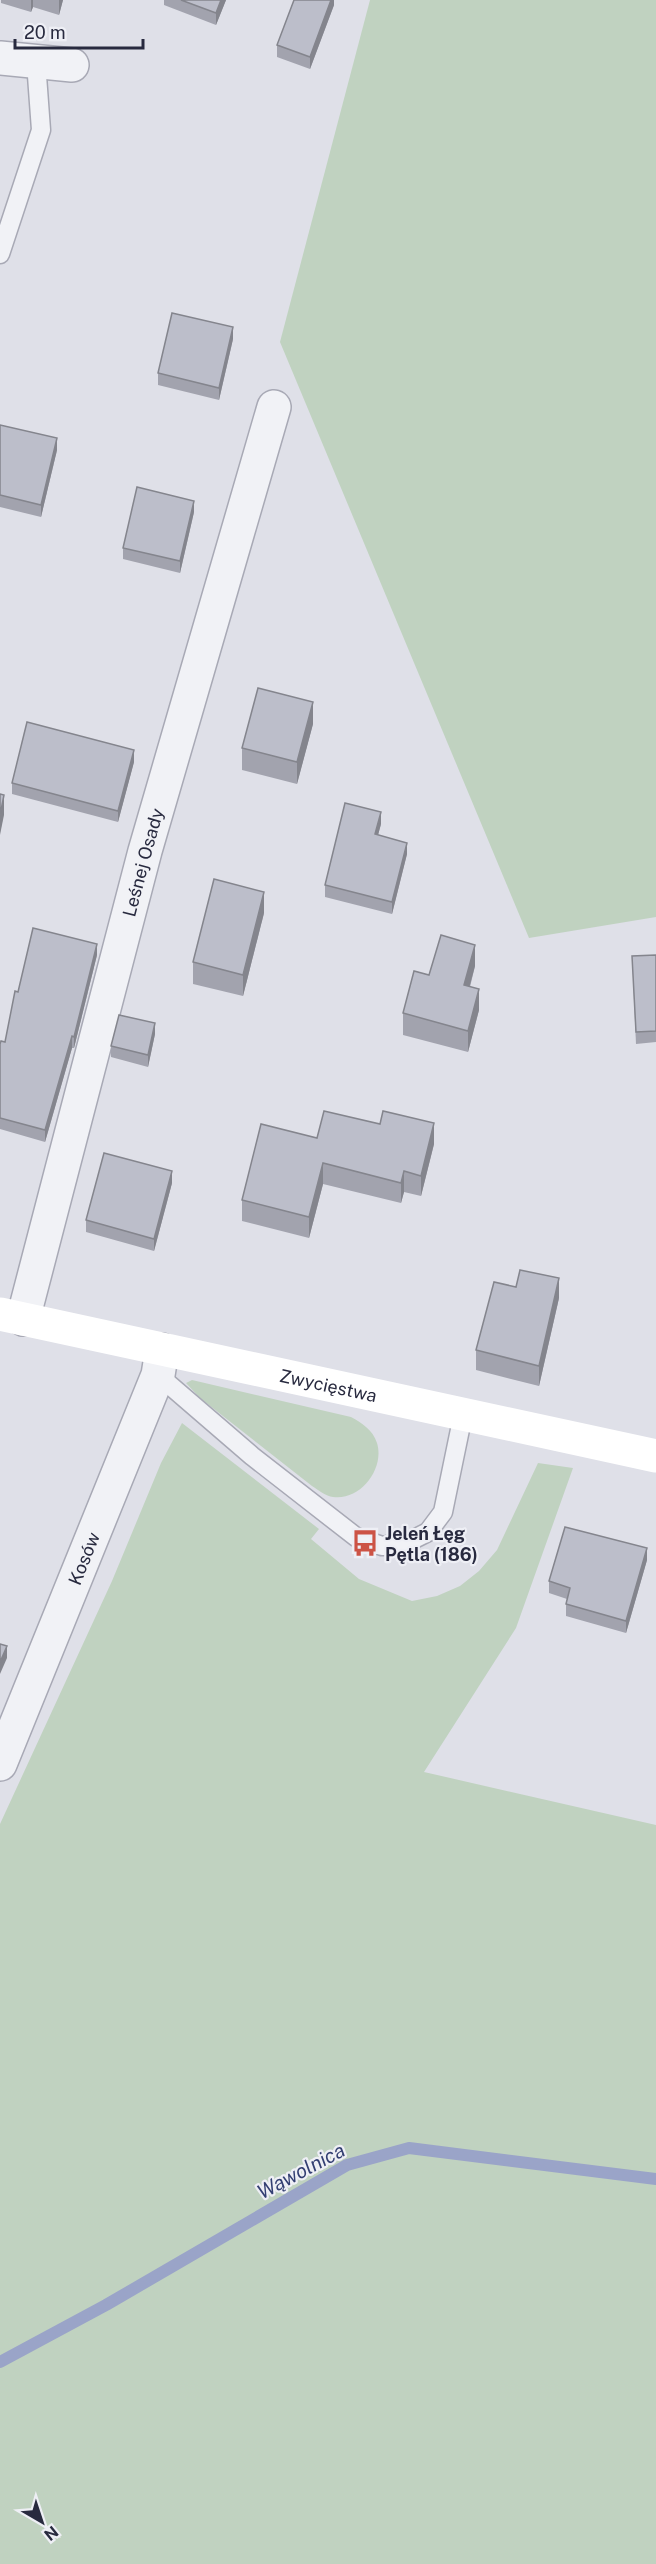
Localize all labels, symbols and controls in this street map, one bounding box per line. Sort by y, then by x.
scale bar [15,12,142,50]
text: 20 m [24,22,66,43]
street label: Leśnej Osady [118,805,168,919]
street label: Zwycięstwa [278,1364,379,1406]
place label: Jeleń Łęg Pętla (186) [385,1523,478,1565]
bus stop icon: Jeleń Łęg Pętla (186) [350,1528,380,1558]
street label: Kosów [63,1529,104,1588]
water label: Wąwolnica [253,2138,349,2204]
north arrow [12,2492,72,2552]
text: N [40,2522,62,2545]

